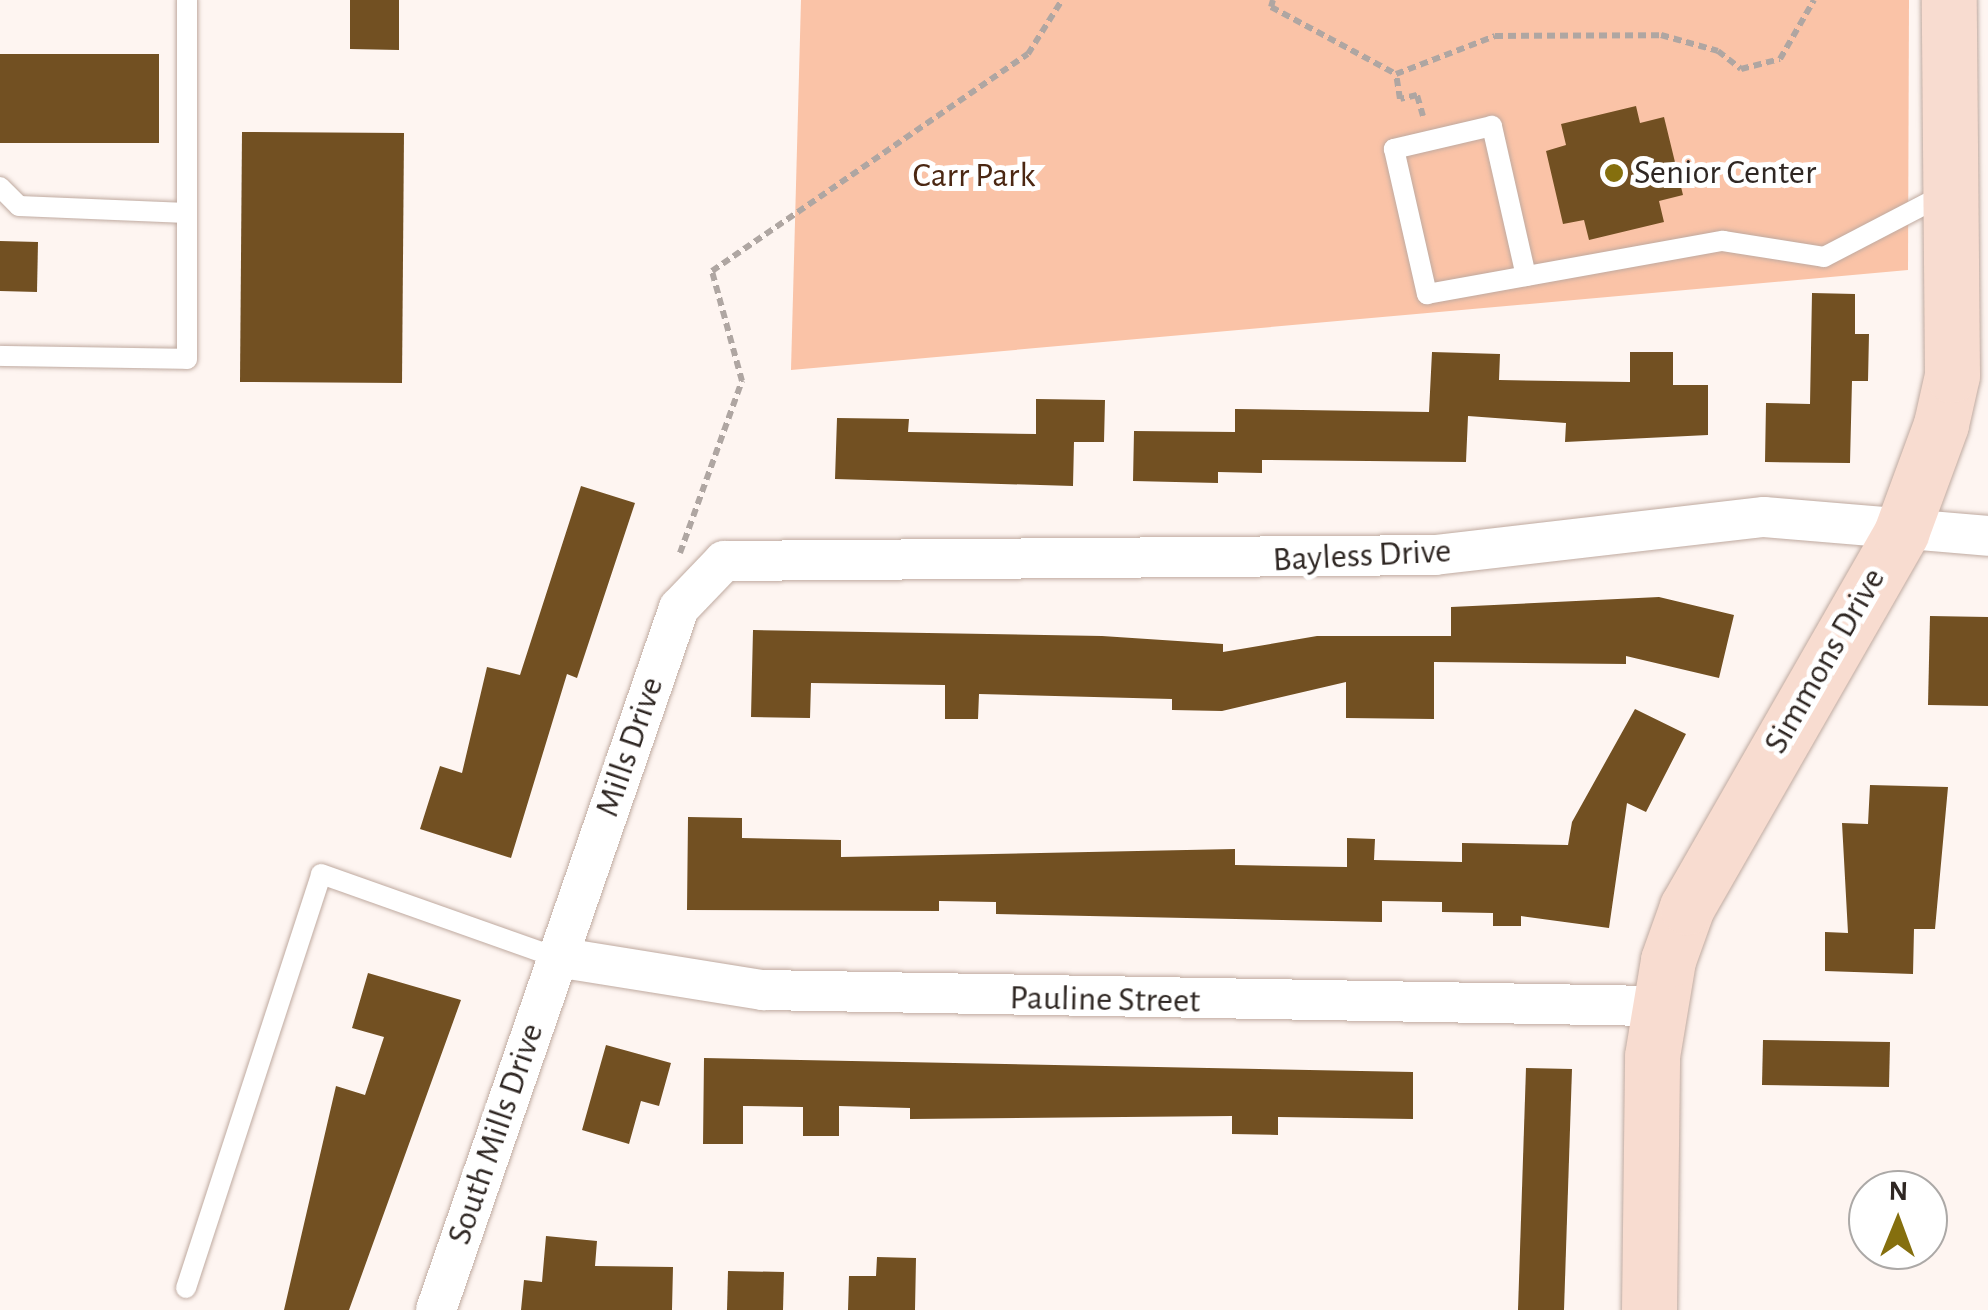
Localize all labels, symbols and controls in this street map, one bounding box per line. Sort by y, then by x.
place label: Senior Center [1634,152,1816,194]
park label: Carr Park [913,155,1035,197]
marker: Senior Center [1603,162,1625,184]
street label: Bayless Drive [1272,530,1452,582]
street label: Simmons Drive [1755,561,1895,761]
street label: Mills Drive [587,672,673,822]
street label: Pauline Street [1009,977,1201,1023]
street label: South Mills Drive [439,1018,553,1250]
north arrow [1848,1170,1948,1270]
text: N [1889,1178,1908,1206]

